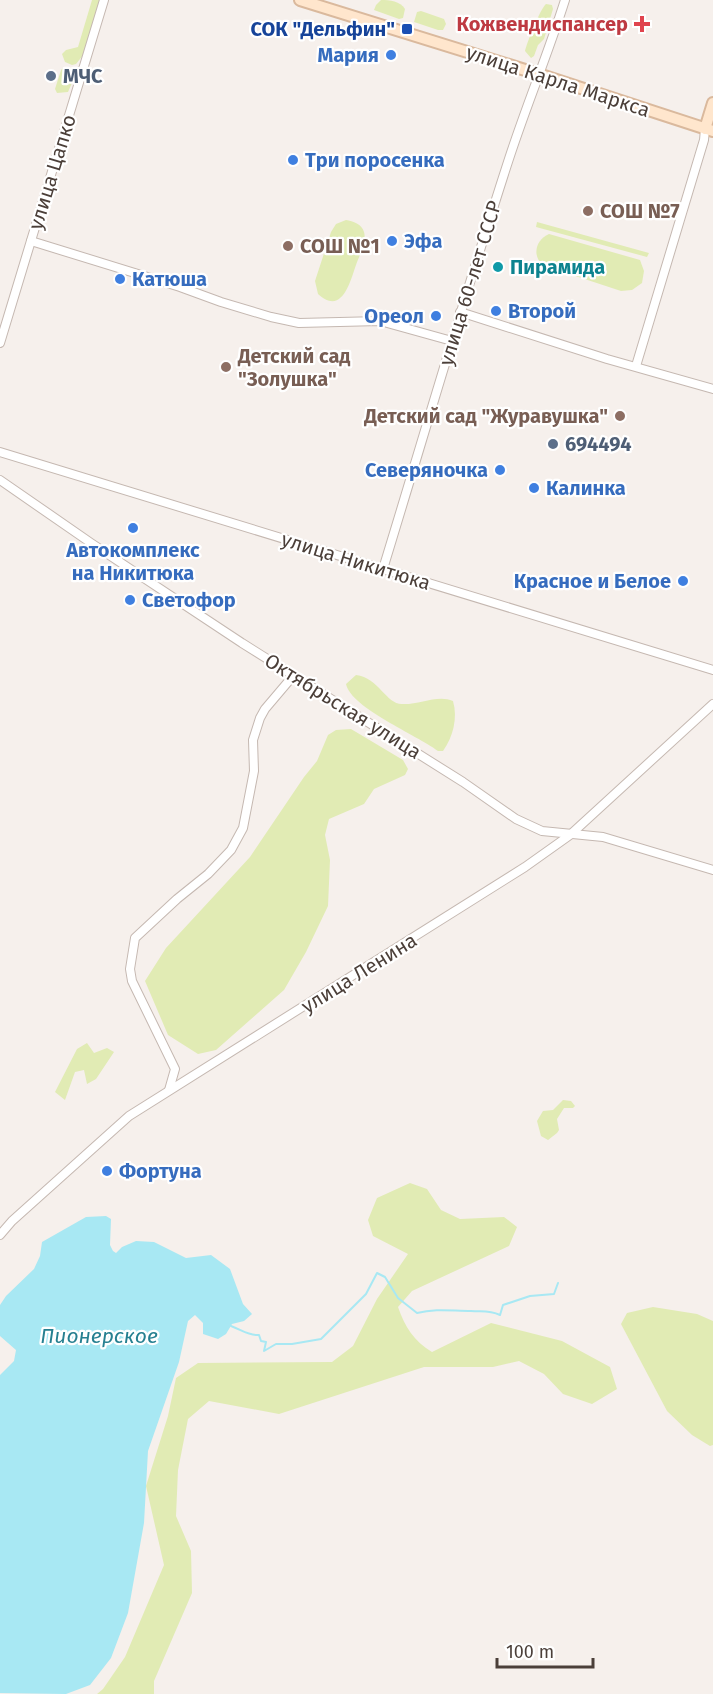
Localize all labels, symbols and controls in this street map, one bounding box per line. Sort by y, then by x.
place label: Кожвендиспансер [457,12,628,36]
marker: Кожвендиспансер [633,15,651,33]
place label: СОК "Дельфин" [250,17,395,41]
marker: СОК "Дельфин" [400,22,414,36]
street label: улица Карла Маркса [463,40,653,122]
place label: Мария [317,43,379,67]
marker: Мария [384,48,398,62]
place label: МЧС [63,64,103,88]
marker: МЧС [44,69,58,83]
street label: улица Цапко [23,112,81,232]
place label: Три поросенка [305,148,445,172]
marker: Три поросенка [286,153,300,167]
street label: улица 60-лет СССР [434,198,506,368]
place label: СОШ №7 [600,199,680,223]
marker: СОШ №7 [581,204,595,218]
place label: Эфа [404,229,442,253]
place label: СОШ №1 [300,234,380,258]
marker: Эфа [385,234,399,248]
marker: СОШ №1 [281,239,295,253]
place label: Пирамида [510,255,605,279]
marker: Пирамида [491,260,505,274]
place label: Катюша [132,267,207,291]
marker: Катюша [113,272,127,286]
place label: Второй [508,299,576,323]
place label: Ореол [364,304,424,328]
marker: Второй [489,304,503,318]
marker: Ореол [429,309,443,323]
place label: Детский сад "Золушка" [237,344,350,391]
marker: Детский сад "Золушка" [219,360,233,374]
place label: Детский сад "Журавушка" [363,404,608,428]
marker: Детский сад "Журавушка" [613,409,627,423]
place label: 694494 [565,432,631,456]
marker: 694494 [546,437,560,451]
place label: Северяночка [365,458,488,482]
marker: Северяночка [493,463,507,477]
place label: Калинка [546,476,626,500]
marker: Калинка [527,481,541,495]
marker: Автокомплекс на Никитюка [126,521,140,535]
street label: улица Никитюка [279,527,433,595]
place label: Автокомплекс на Никитюка [65,538,200,585]
place label: Красное и Белое [514,569,671,593]
marker: Красное и Белое [676,574,690,588]
place label: Светофор [142,588,236,612]
marker: Светофор [123,593,137,607]
street label: Октябрьская улица [260,648,426,764]
street label: улица Ленина [297,928,421,1018]
place label: Фортуна [119,1159,202,1183]
marker: Фортуна [100,1164,114,1178]
water label: Пионерское [40,1323,158,1349]
scale bar [497,1631,593,1669]
text: 100 m [506,1641,554,1663]

